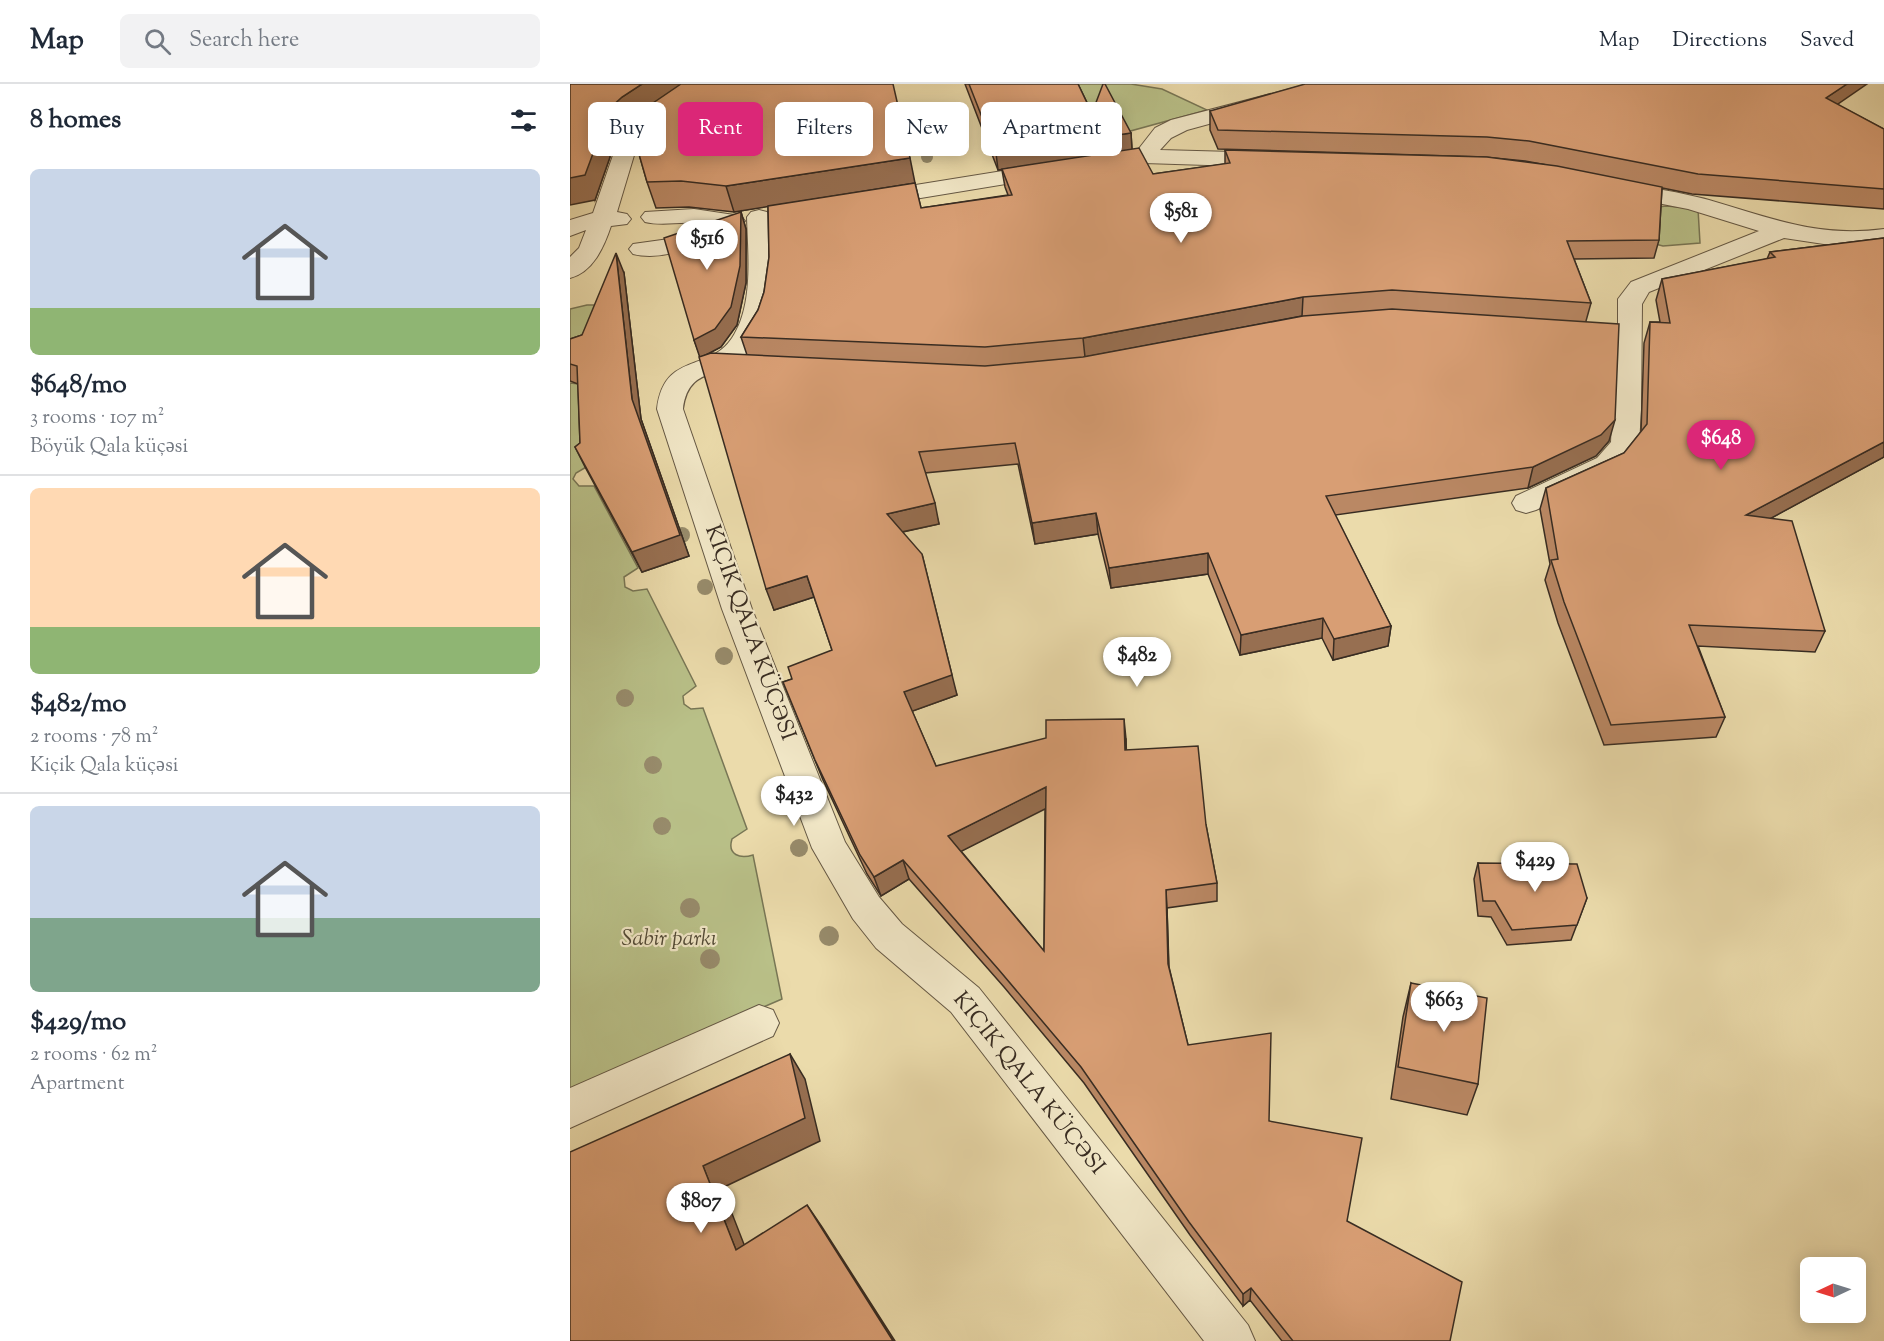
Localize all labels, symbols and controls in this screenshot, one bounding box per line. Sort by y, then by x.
search box [120,14,540,68]
text: Map [30,21,84,61]
icon: search [141,25,174,58]
text: Search here [189,25,299,57]
text: Map [1599,26,1639,56]
text: Directions [1672,26,1767,56]
text: Saved [1800,26,1854,56]
text: 8 homes [30,102,121,139]
chip: Buy [588,102,666,156]
chip: Rent [678,102,763,156]
chip: Filters [775,102,873,156]
chip: New [885,102,969,156]
chip: Apartment [981,102,1122,156]
icon: filters [507,104,540,137]
pin: $581 [1145,193,1217,244]
text: $581 [1164,198,1198,227]
icon: home [231,208,339,316]
pin: $516 [671,220,743,271]
text: $516 [690,225,724,254]
text: $648/mo [30,367,127,404]
text: 3 rooms · 107 m² [30,404,164,433]
pin: $648 [1685,420,1757,471]
text: $648 [1701,425,1741,454]
text: Böyük Qala küçəsi [30,433,188,462]
street label: KIÇIK QALA KÜÇƏSI [695,520,804,745]
icon: home [231,527,339,635]
pin: $482 [1101,637,1173,688]
text: $482 [1117,642,1157,671]
text: $482/mo [30,686,126,723]
text: 2 rooms · 78 m² [30,723,159,752]
text: Kiçik Qala küçəsi [30,752,179,781]
pin: $432 [758,776,830,827]
text: $432 [775,781,813,810]
pin: $429 [1499,842,1571,893]
icon: home [231,845,339,953]
text: $429 [1515,847,1555,876]
park label: Sabir parkı [622,924,716,956]
pin: $663 [1408,982,1480,1033]
street label: KIÇIK QALA KÜÇƏSI [944,985,1113,1182]
text: $663 [1425,987,1463,1016]
text: $429/mo [30,1004,126,1041]
text: 2 rooms · 62 m² [30,1041,158,1070]
text: Apartment [30,1070,125,1099]
pin: $807 [665,1183,737,1234]
text: $807 [680,1188,722,1217]
north arrow [1800,1257,1866,1323]
map controls [1800,1257,1866,1323]

